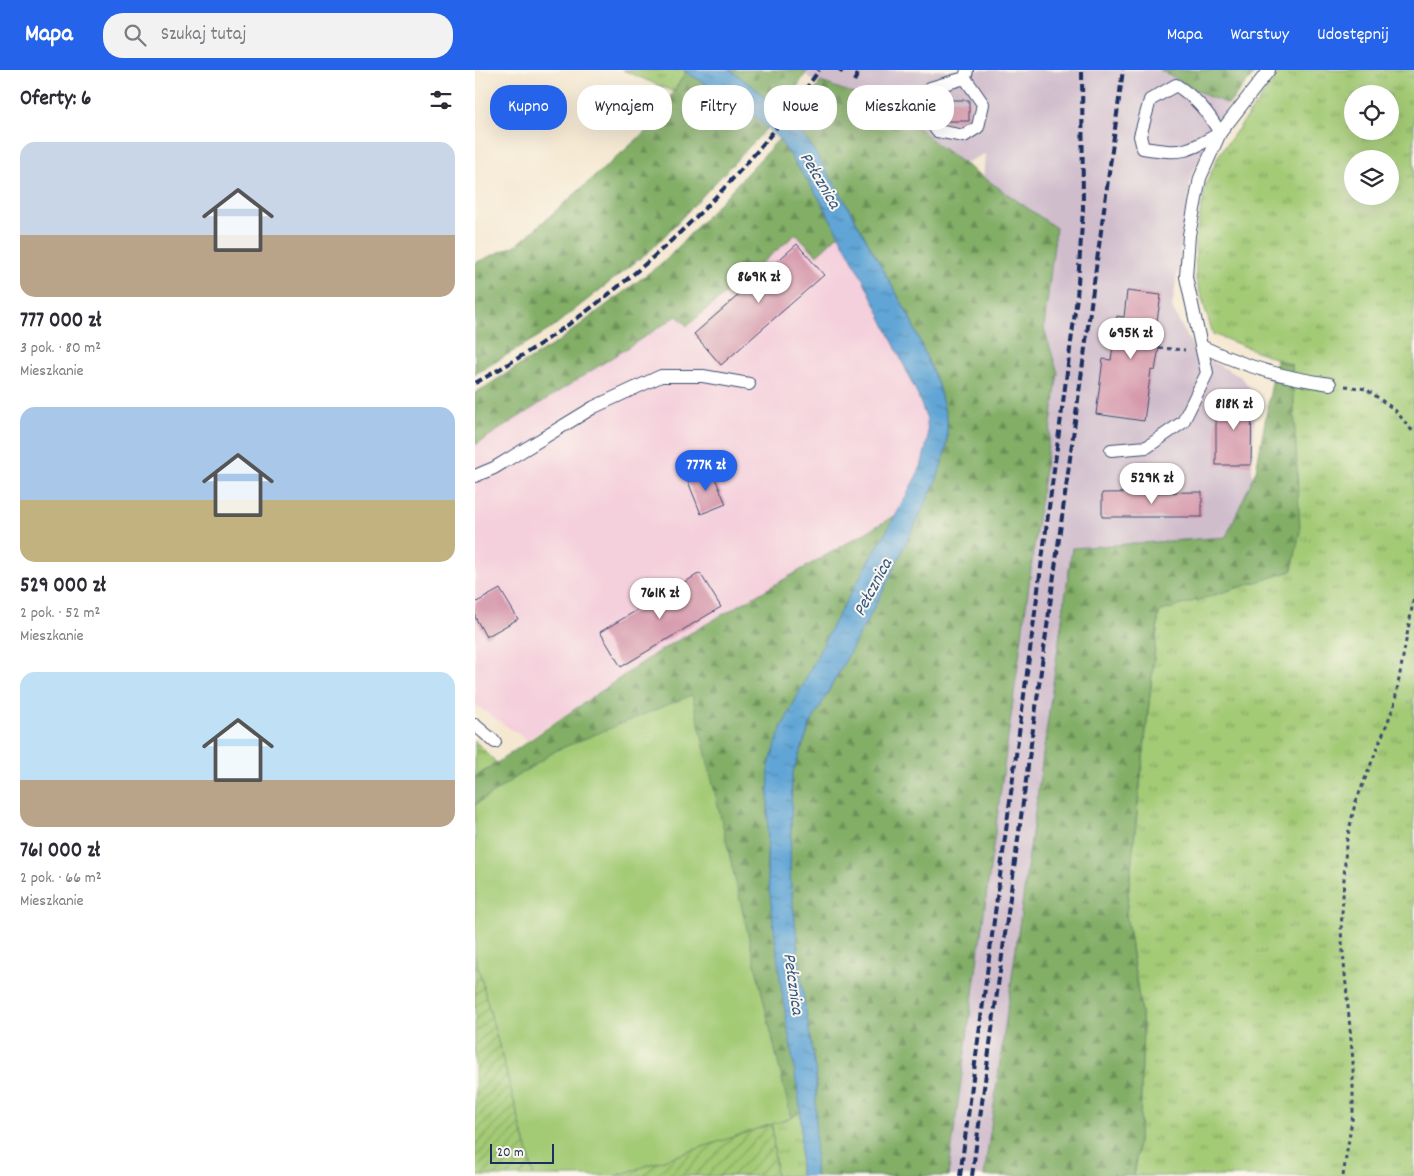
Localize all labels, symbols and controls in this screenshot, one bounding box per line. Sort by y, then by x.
search box [103,13,453,58]
text: Mapa [25,18,73,52]
icon: search [121,21,149,49]
text: Szukaj tutaj [161,22,247,49]
text: Mapa [1167,23,1203,48]
text: Warstwy [1231,23,1289,48]
text: Udostępnij [1317,23,1389,48]
text: Oferty: 6 [20,85,91,115]
chip: Kupno [490,85,567,130]
chip: Wynajem [577,85,672,130]
chip: Filtry [682,85,754,130]
chip: Nowe [764,85,837,130]
chip: Mieszkanie [847,85,954,130]
map controls [1344,85,1399,205]
button: locate [1344,85,1399,140]
icon: filters [427,86,455,114]
water label: Pełcznica [792,148,846,215]
button: layers [1344,150,1399,205]
icon: home [193,175,283,265]
pin: 869K zł [713,262,805,304]
text: 869K zł [738,266,780,289]
text: 777 000 zł [20,307,101,337]
pin: 695K zł [1085,318,1177,360]
text: 695K zł [1109,322,1153,345]
text: 3 pok. · 80 m² [20,337,101,360]
text: Mieszkanie [20,360,84,383]
pin: 818K zł [1188,388,1280,431]
text: 818K zł [1215,393,1253,416]
icon: home [193,440,283,530]
pin: 777K zł [660,450,752,492]
text: 777K zł [686,454,726,477]
pin: 529K zł [1106,462,1198,505]
text: 529K zł [1131,467,1173,490]
water label: Pełcznica [848,553,900,621]
text: 529 000 zł [20,572,106,602]
pin: 761K zł [614,578,706,620]
text: 761K zł [641,582,679,605]
text: 2 pok. · 52 m² [20,602,100,625]
text: Mieszkanie [20,625,84,648]
icon: home [193,705,283,795]
text: 761 000 zł [20,837,100,867]
text: 2 pok. · 66 m² [20,867,102,890]
text: Mieszkanie [20,890,84,913]
water label: Pełcznica [775,952,809,1018]
scale bar [490,1141,554,1164]
text: 20 m [497,1143,524,1163]

